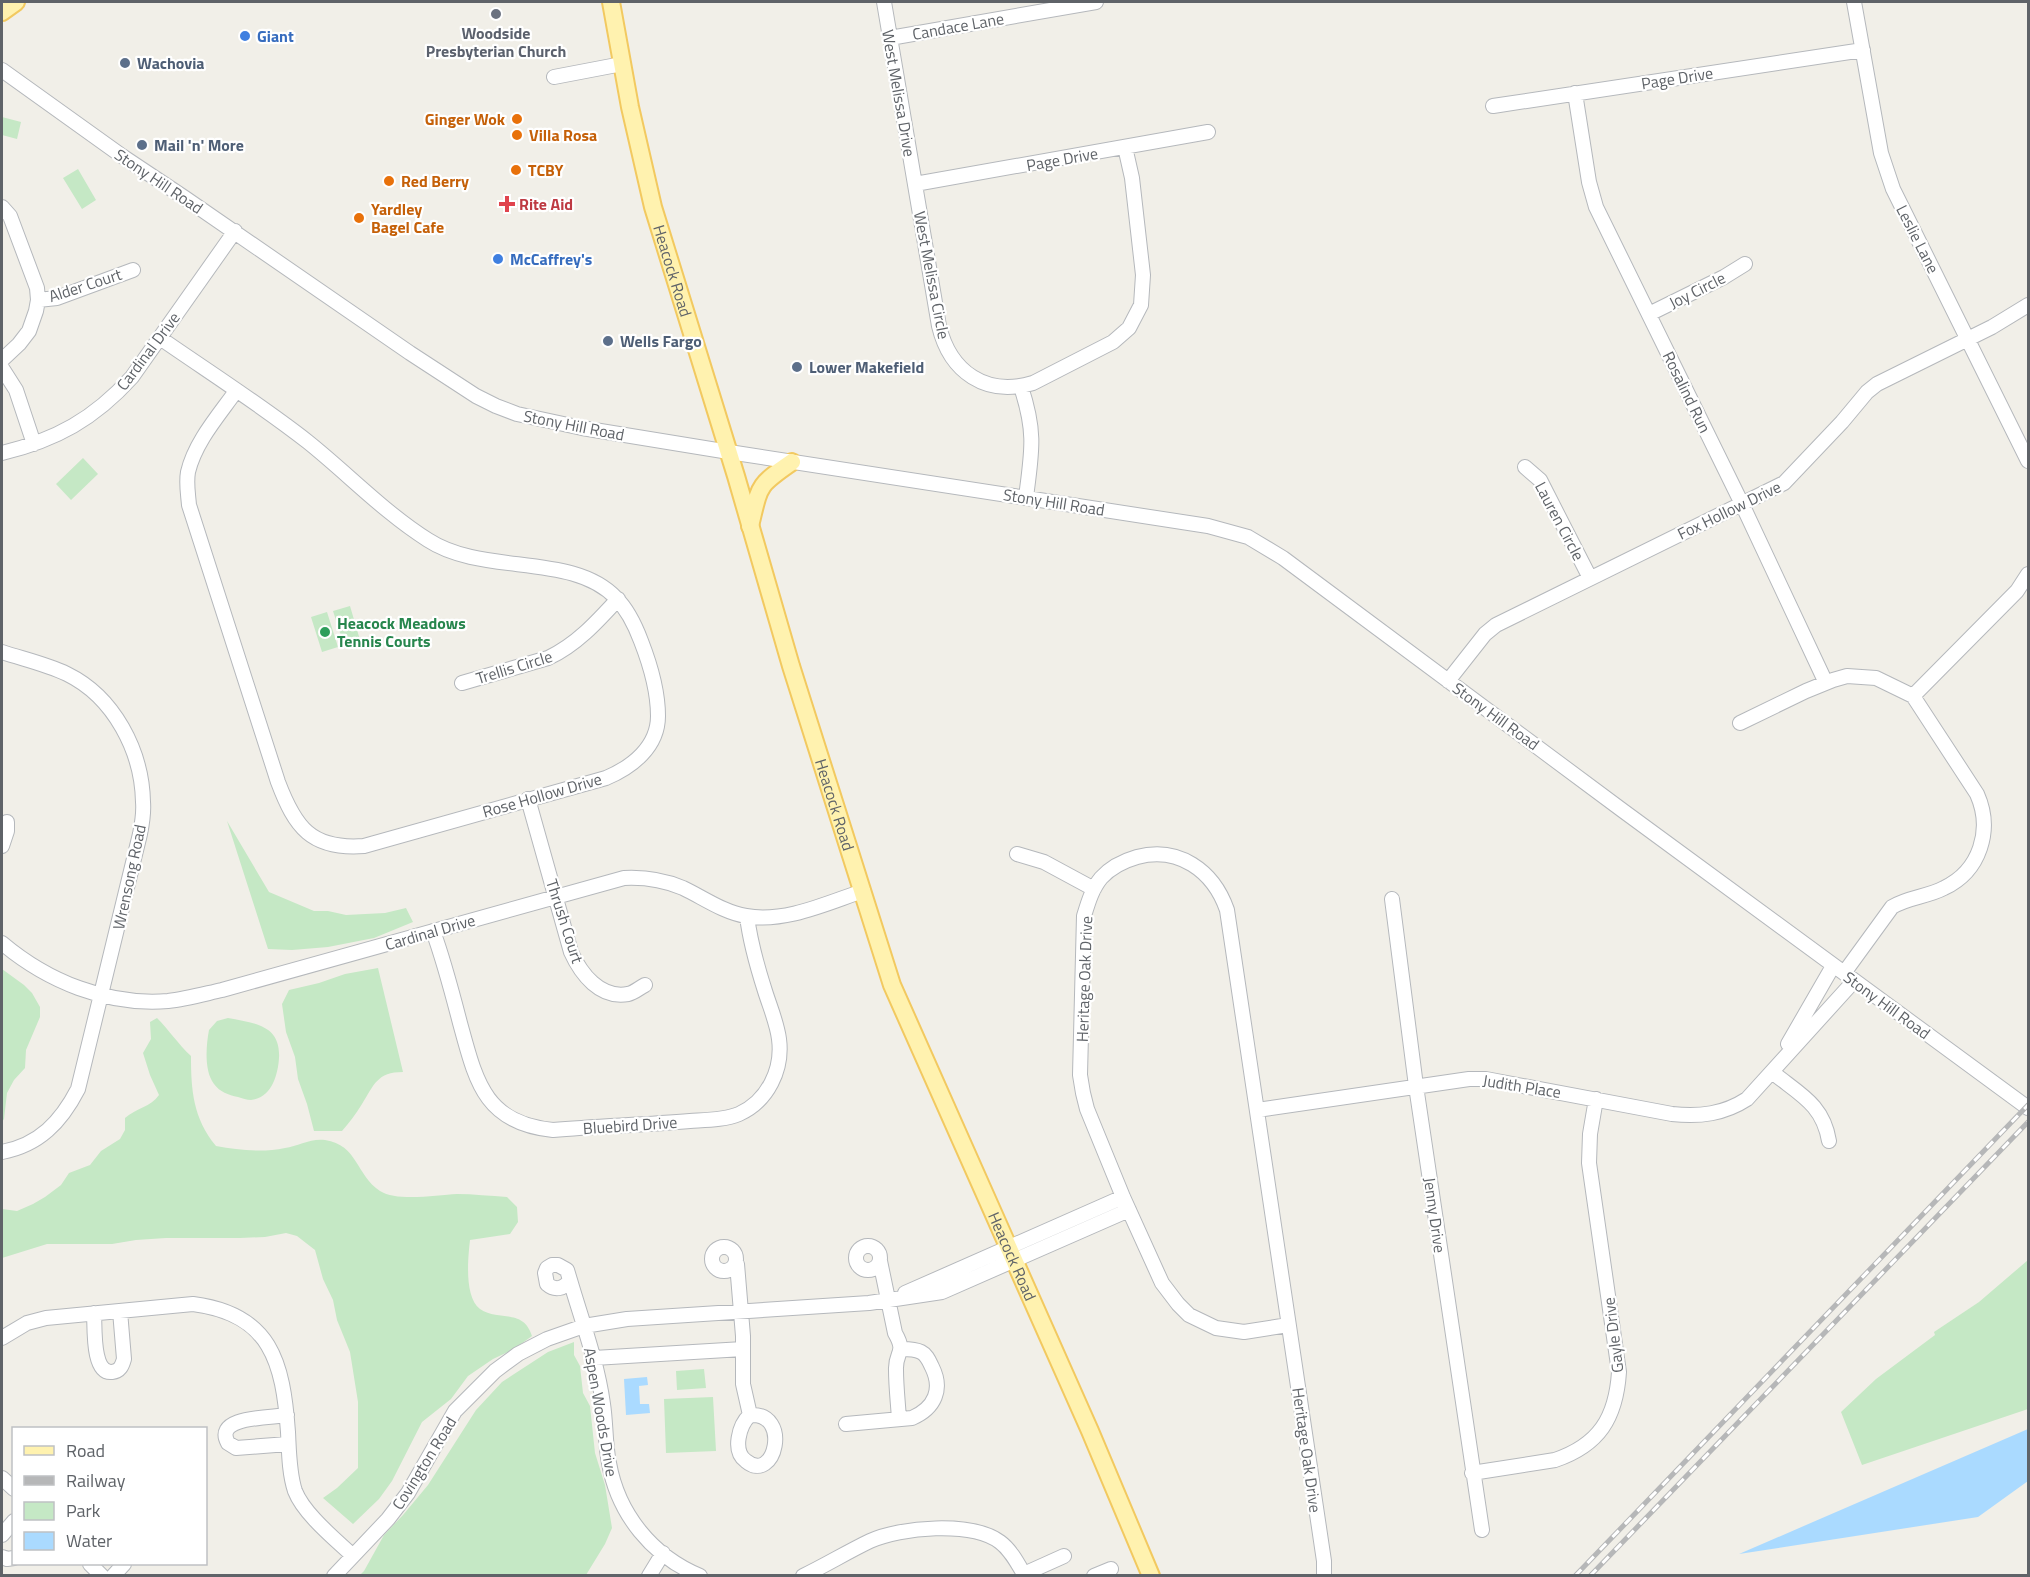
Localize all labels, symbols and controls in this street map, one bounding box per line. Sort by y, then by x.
street label: Candace Lane [910,6,1006,46]
marker: Woodside Presbyterian Church [489,7,503,21]
place label: Woodside Presbyterian Church [426,21,566,63]
place label: Giant [257,24,294,48]
street label: West Melissa Drive [876,28,922,158]
marker: Giant [238,29,252,43]
place label: Wachovia [137,51,204,75]
marker: Wachovia [118,56,132,70]
street label: Page Drive [1639,60,1715,96]
place label: Ginger Wok [425,107,506,131]
marker: Ginger Wok [510,112,524,126]
place label: Villa Rosa [529,123,597,147]
marker: Villa Rosa [510,128,524,142]
place label: Mail 'n' More [154,133,244,157]
marker: Mail 'n' More [135,138,149,152]
street label: Page Drive [1024,141,1100,177]
street label: Stony Hill Road [110,142,208,220]
place label: TCBY [528,158,563,182]
marker: TCBY [509,163,523,177]
place label: Red Berry [401,169,469,193]
marker: Red Berry [382,174,396,188]
place label: Rite Aid [519,192,573,216]
place label: Yardley Bagel Cafe [371,197,444,239]
marker: Rite Aid [500,197,514,211]
street label: Leslie Lane [1890,200,1946,278]
street label: West Melissa Circle [908,209,956,341]
marker: Yardley Bagel Cafe [352,211,366,225]
street label: Heacock Road [647,222,698,320]
place label: McCaffrey's [510,247,592,271]
marker: McCaffrey's [491,252,505,266]
street label: Alder Court [45,262,125,308]
street label: Joy Circle [1665,266,1729,314]
street label: Cardinal Drive [110,307,186,395]
place label: Wells Fargo [620,329,702,353]
marker: Wells Fargo [601,334,615,348]
street label: Rosalind Run [1657,347,1717,437]
place label: Lower Makefield [809,355,924,379]
marker: Lower Makefield [790,360,804,374]
street label: Stony Hill Road [522,403,626,447]
street label: Fox Hollow Drive [1673,474,1785,546]
street label: Lauren Circle [1529,477,1591,565]
street label: Stony Hill Road [1002,482,1106,522]
place label: Heacock Meadows Tennis Courts [337,611,466,653]
marker: Heacock Meadows Tennis Courts [318,625,332,639]
street label: Trellis Circle [473,644,555,690]
street label: Stony Hill Road [1448,676,1544,756]
street label: Heacock Road [809,756,861,854]
street label: Rose Hollow Drive [480,767,604,823]
street label: Wrensong Road [106,822,152,932]
street label: Thrush Court [540,876,590,967]
street label: Cardinal Drive [382,908,478,956]
street label: Heritage Oak Drive [1070,916,1098,1042]
street label: Stony Hill Road [1839,965,1935,1045]
street label: Judith Place [1481,1068,1563,1104]
street label: Bluebird Drive [582,1110,678,1140]
street label: Jenny Drive [1418,1176,1452,1254]
street label: Heacock Road [982,1208,1043,1305]
street label: Gayle Drive [1596,1296,1630,1374]
street label: Aspen Woods Drive [578,1346,624,1478]
street label: Heritage Oak Drive [1286,1386,1328,1514]
street label: Covington Road [386,1412,462,1514]
legend [12,1427,207,1565]
text: Road [66,1437,105,1464]
text: Railway [66,1467,126,1494]
text: Park [66,1497,101,1524]
text: Water [66,1527,112,1554]

